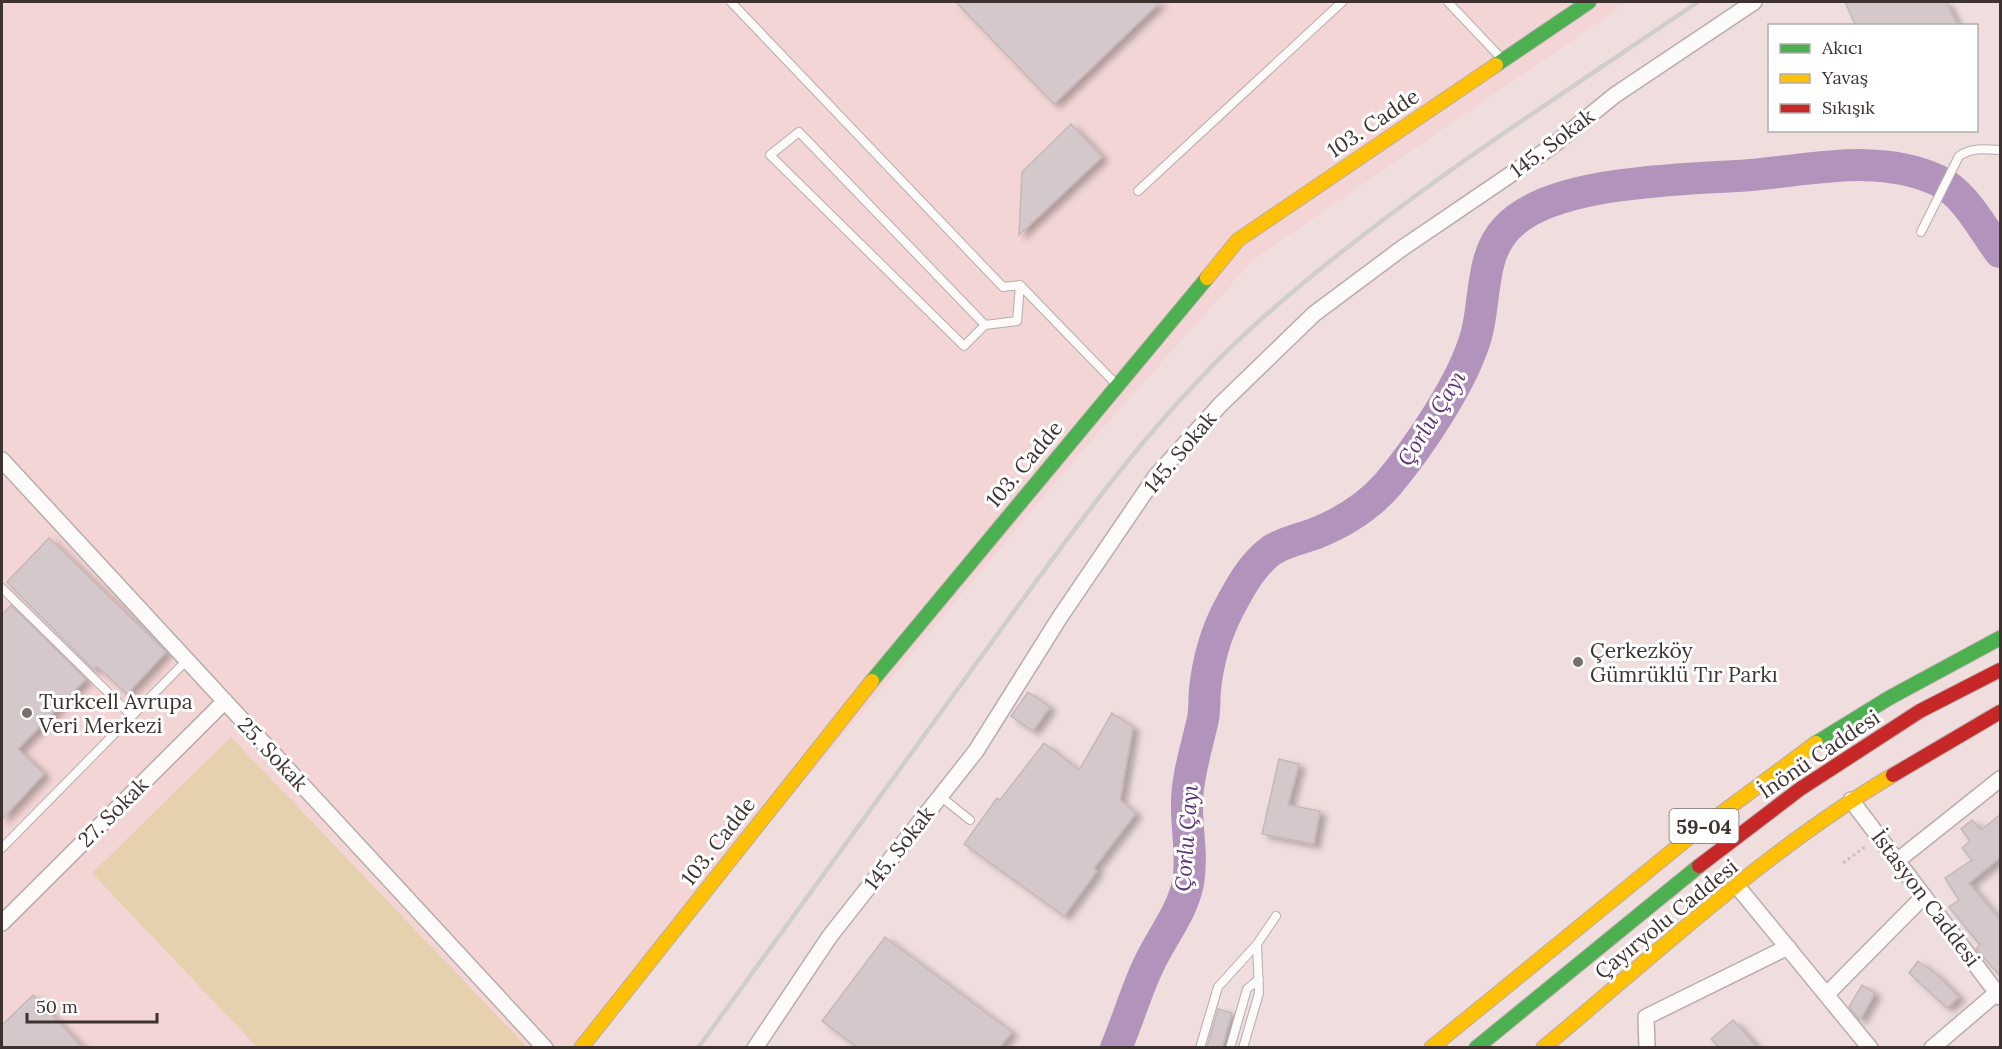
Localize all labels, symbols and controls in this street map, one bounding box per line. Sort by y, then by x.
legend [1768,24,1978,132]
text: Akıcı [1821,36,1863,59]
text: Yavaş [1821,66,1868,89]
street label: 103. Cadde [1322,82,1424,164]
text: Sıkışık [1822,96,1875,119]
street label: 145. Sokak [1504,102,1600,183]
water label: Çorlu Çayı [1391,365,1471,471]
street label: 145. Sokak [1138,405,1223,499]
street label: 103. Cadde [980,415,1068,513]
place label: Çerkezköy Gümrüklü Tır Parkı [1590,637,1778,688]
marker: Çerkezköy Gümrüklü Tır Parkı [1571,655,1585,669]
place label: Turkcell Avrupa Veri Merkezi [38,688,193,739]
street label: İnönü Caddesi [1753,704,1885,804]
marker: Turkcell Avrupa Veri Merkezi [20,706,34,720]
street label: 25. Sokak [232,712,314,797]
street label: 27. Sokak [72,771,154,853]
water label: Çorlu Çayı [1168,784,1204,892]
street label: 103. Cadde [675,791,761,891]
street label: 145. Sokak [858,800,940,895]
road number: 59-04 [1670,809,1738,843]
street label: İstasyon Caddesi [1866,824,1986,972]
street label: Çayıryolu Caddesi [1589,853,1743,985]
scale bar [27,986,158,1024]
text: 50 m [36,995,78,1018]

